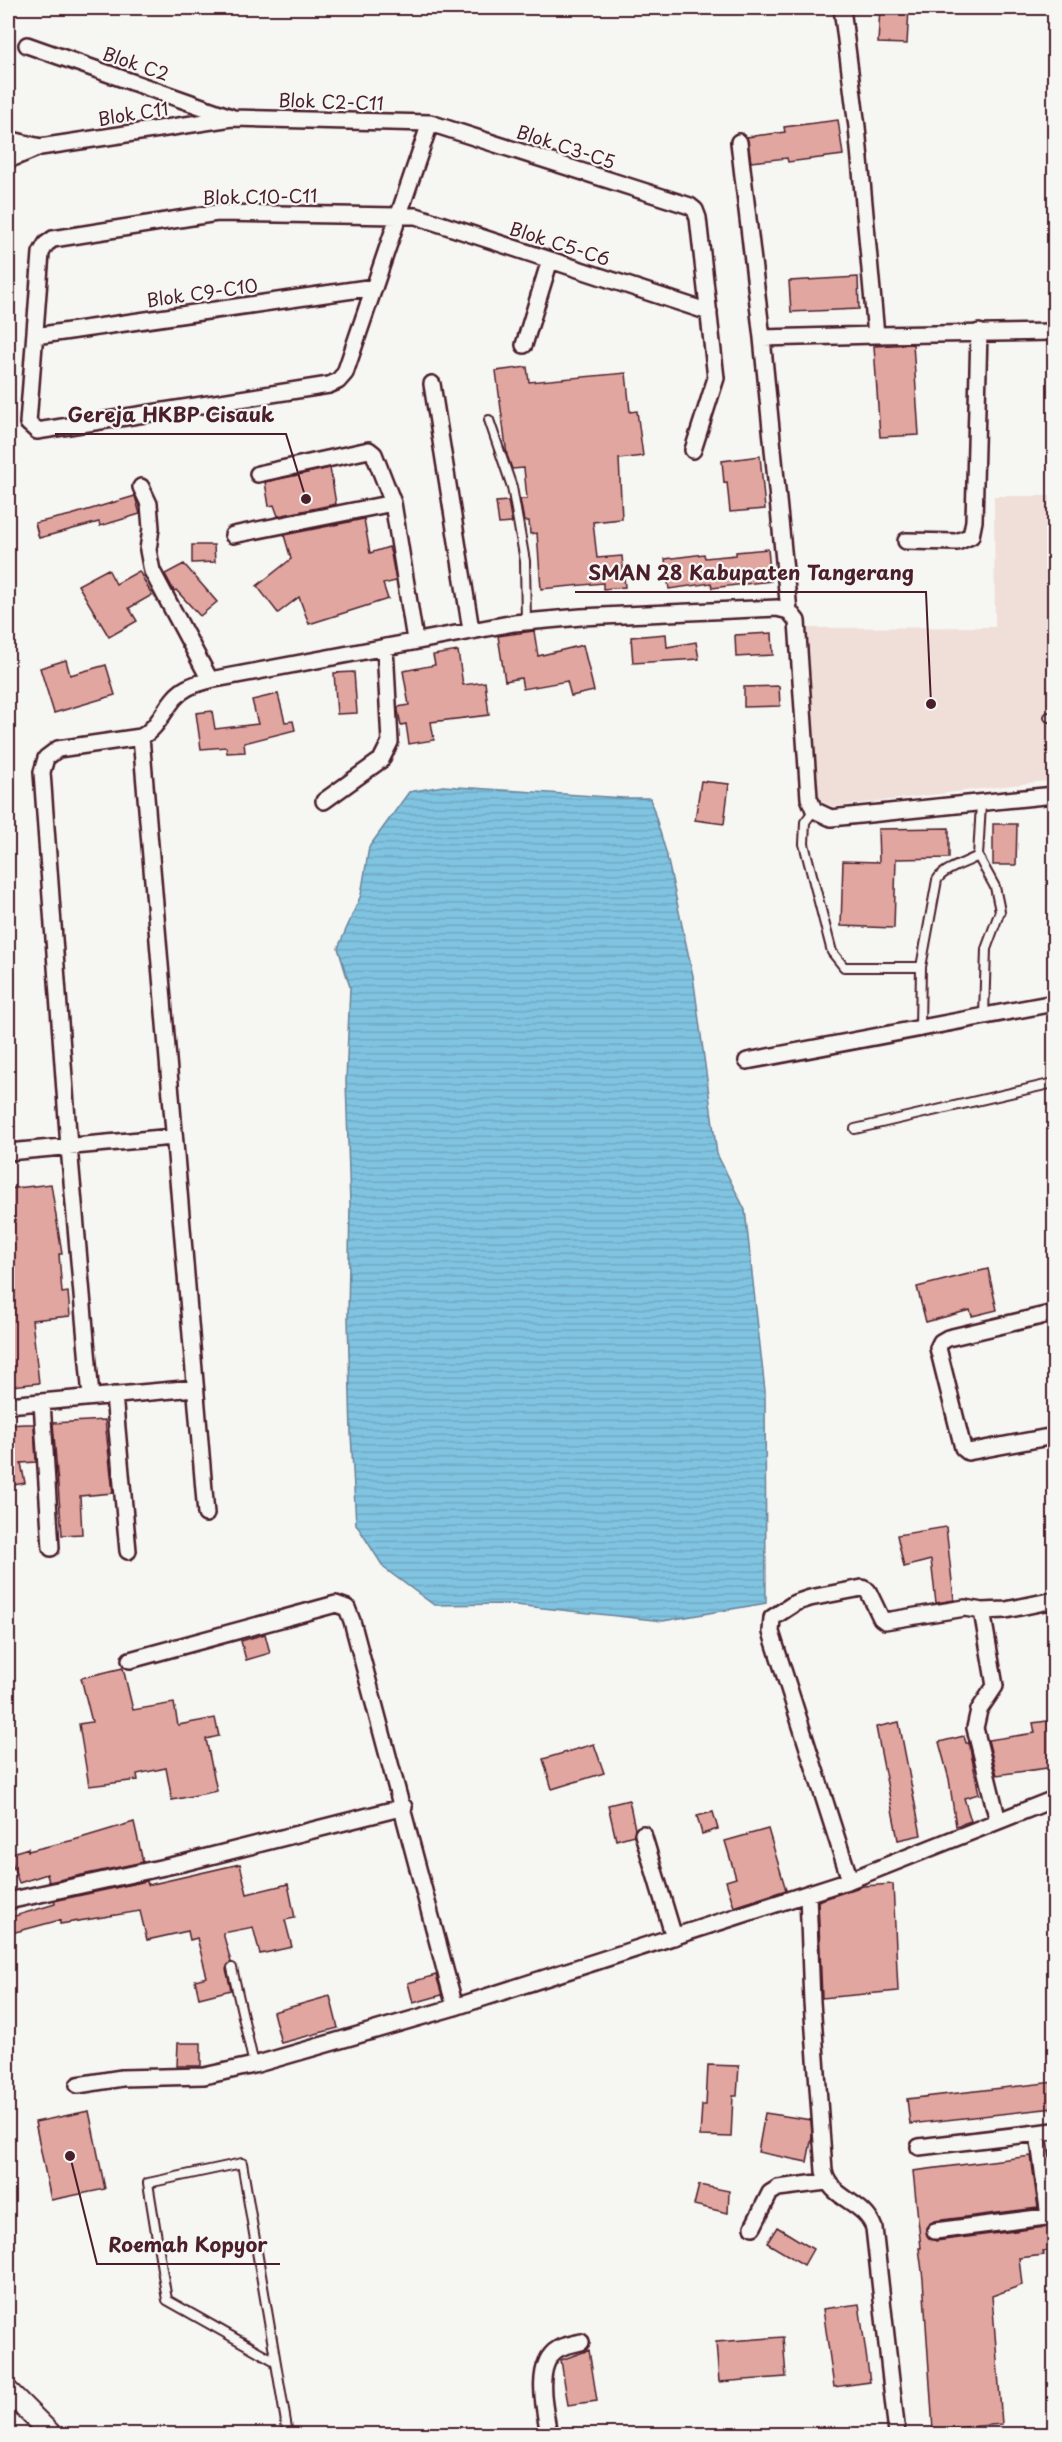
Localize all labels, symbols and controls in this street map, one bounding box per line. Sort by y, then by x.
street label: Blok C2 [99,39,173,87]
street label: Blok C2-C11 [278,86,384,116]
street label: Blok C11 [96,94,170,132]
street label: Blok C3-C5 [513,117,619,175]
street label: Blok C10-C11 [202,182,318,210]
street label: Blok C5-C6 [506,214,614,272]
street label: Blok C9-C10 [145,271,259,313]
callout: Gereja HKBP Cisauk [55,396,286,434]
text: Gereja HKBP Cisauk [68,399,275,429]
callout: SMAN 28 Kabupaten Tangerang [575,554,926,592]
text: SMAN 28 Kabupaten Tangerang [588,557,914,587]
callout: Roemah Kopyor [97,2226,280,2264]
text: Roemah Kopyor [108,2229,268,2259]

